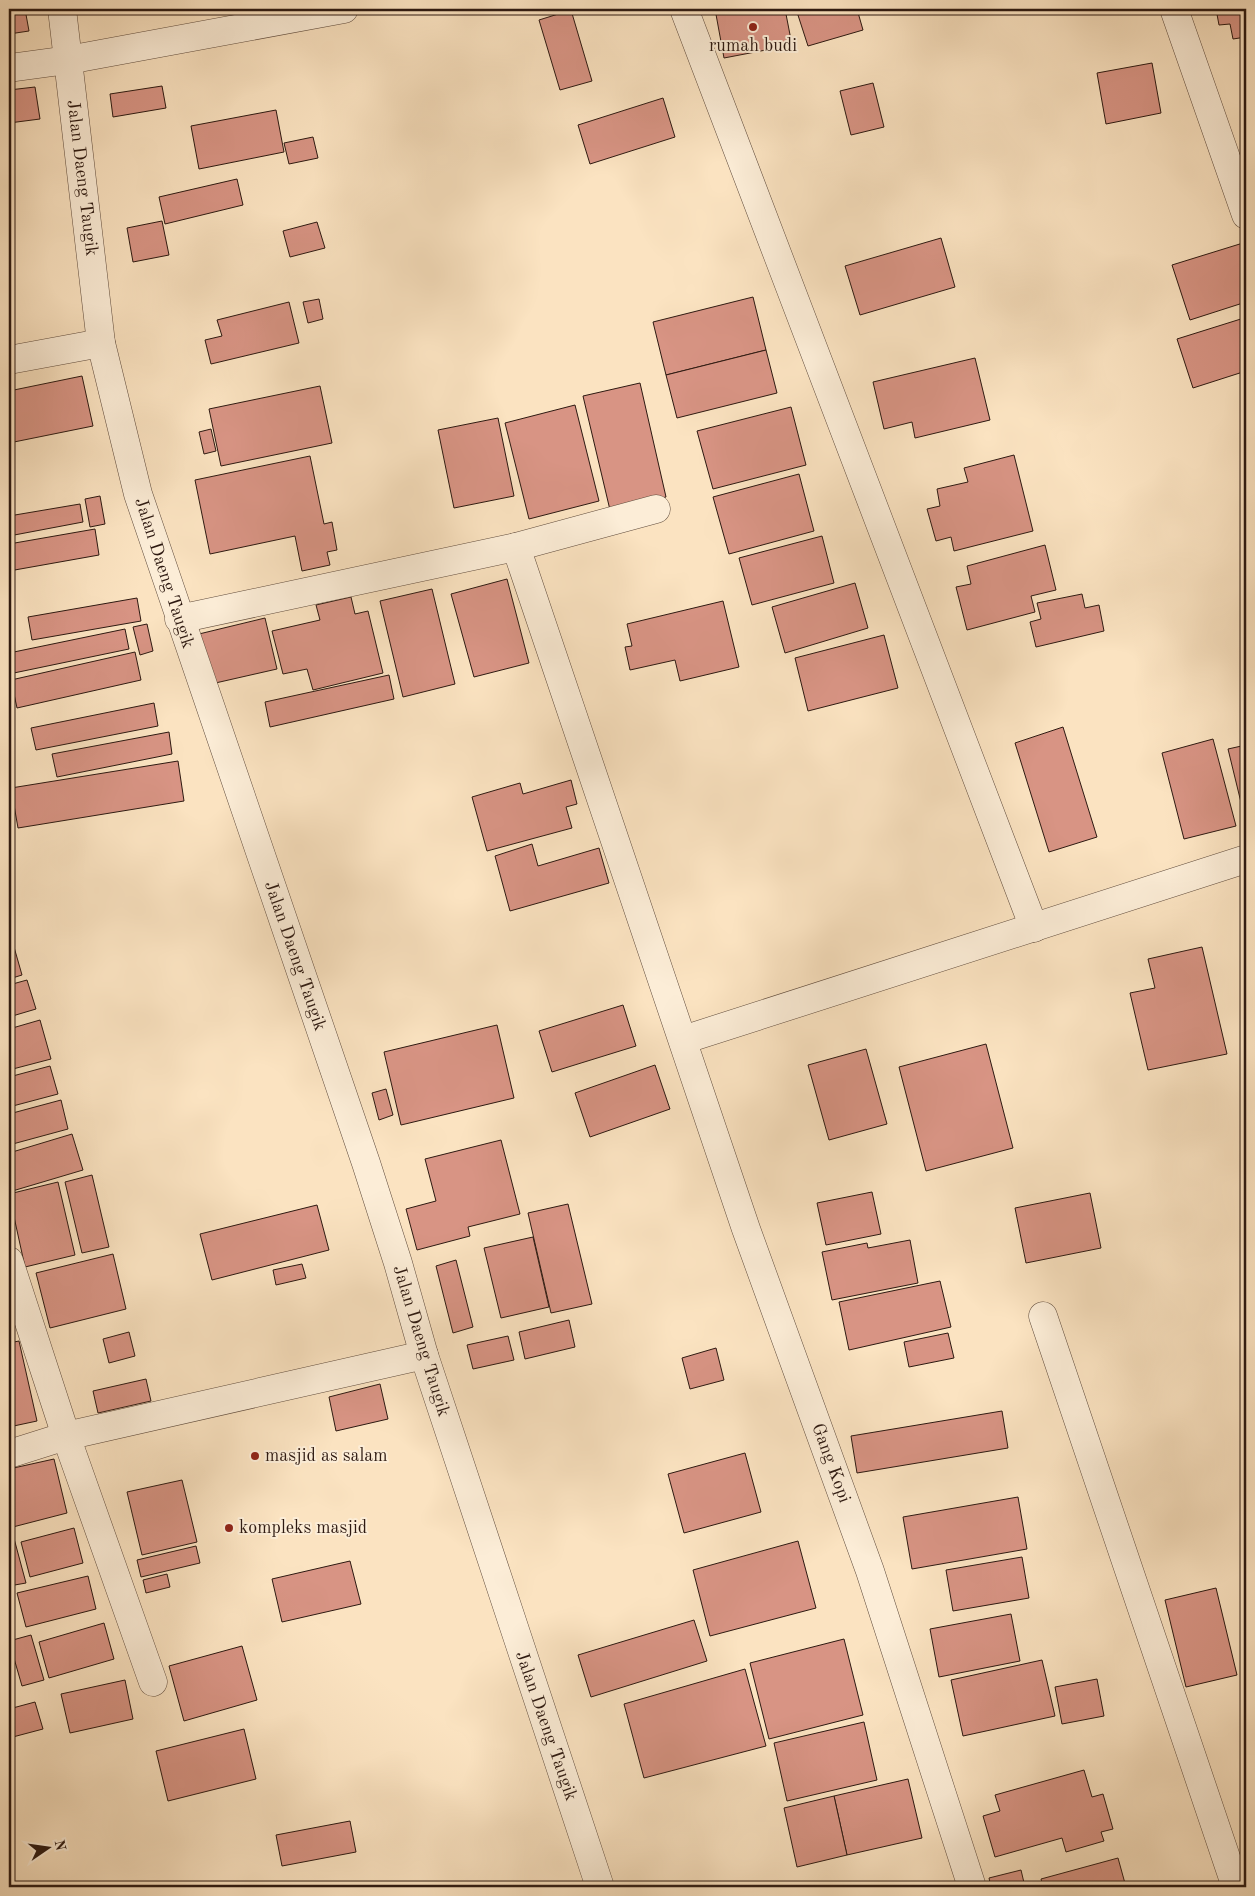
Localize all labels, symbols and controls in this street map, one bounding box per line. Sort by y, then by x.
marker: rumah budi [747,21,759,33]
place label: rumah budi [709,37,797,55]
street label: Jalan Daeng Taugik [63,99,101,257]
street label: Jalan Daeng Taugik [131,495,197,651]
street label: Jalan Daeng Taugik [261,879,329,1033]
street label: Jalan Daeng Taugik [389,1263,453,1419]
street label: Gang Kopi [808,1421,854,1505]
place label: masjid as salam [265,1447,388,1465]
marker: masjid as salam [249,1450,261,1462]
place label: kompleks masjid [239,1519,367,1537]
marker: kompleks masjid [223,1522,235,1534]
street label: Jalan Daeng Taugik [512,1649,580,1803]
north arrow [22,1824,72,1874]
text: N [52,1839,68,1852]

